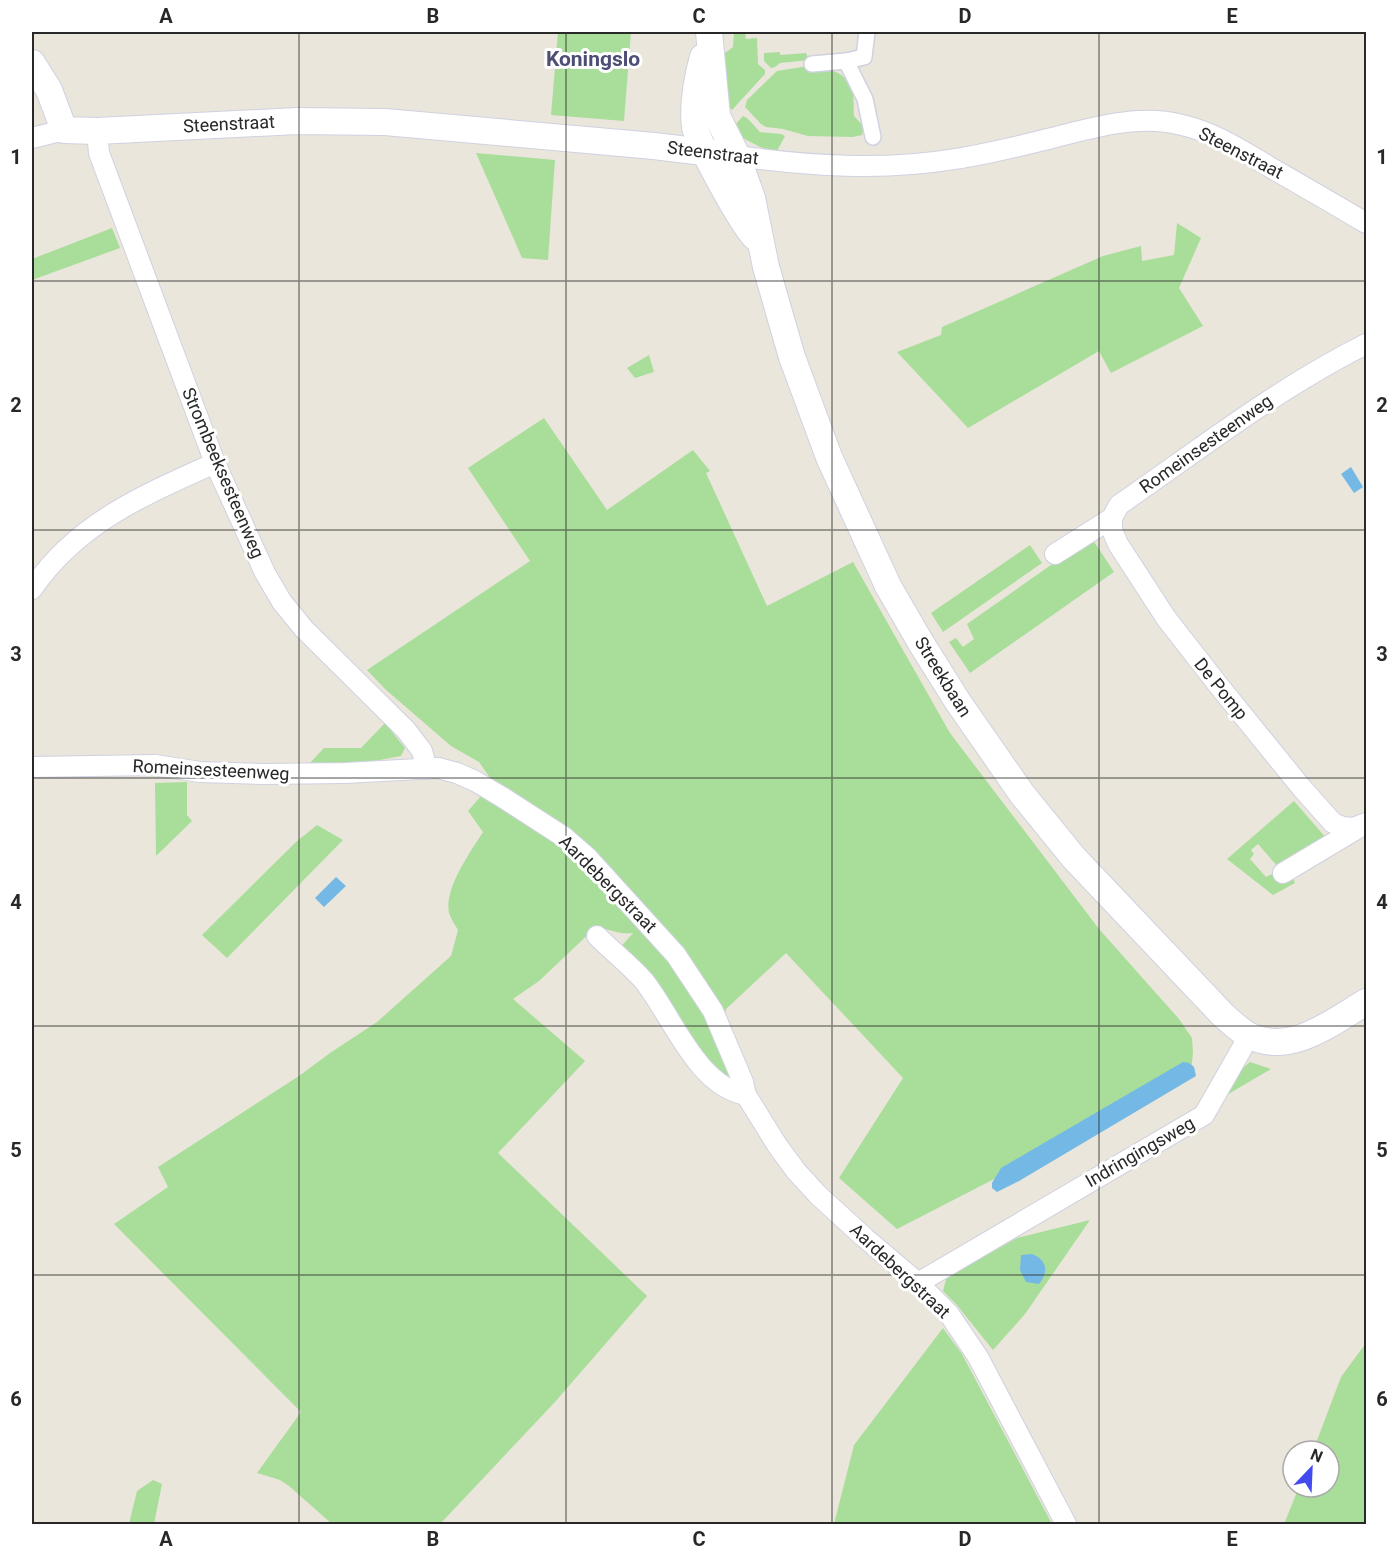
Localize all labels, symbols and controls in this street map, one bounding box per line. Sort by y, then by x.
text: A [159,4,173,28]
text: B [427,4,439,28]
text: C [692,4,706,28]
text: D [959,4,972,28]
text: E [1226,4,1238,28]
district label: Koningslo [546,47,640,71]
street label: Steenstraat [182,111,276,136]
street label: Steenstraat [1195,122,1287,183]
street label: Steenstraat [666,136,760,169]
text: 1 [10,145,22,169]
text: 1 [1376,145,1388,169]
street label: Strombeeksesteenweg [178,384,269,561]
street label: Romeinsesteenweg [1135,390,1276,497]
text: 2 [10,393,22,417]
text: 2 [1376,393,1388,417]
street label: Streekbaan [911,633,976,721]
text: 3 [10,642,22,666]
text: 3 [1376,642,1388,666]
street label: De Pomp [1190,654,1253,724]
street label: Romeinsesteenweg [132,755,290,784]
street label: Aardebergstraat [555,831,662,937]
text: 4 [10,890,22,914]
text: 4 [1376,890,1388,914]
street label: Indringingsweg [1081,1112,1198,1191]
text: 5 [10,1138,22,1162]
text: 5 [1376,1138,1388,1162]
street label: Aardebergstraat [846,1219,955,1322]
text: 6 [10,1387,22,1411]
text: 6 [1376,1387,1388,1411]
north arrow [1281,1439,1341,1499]
text: N [1308,1445,1326,1467]
text: A [159,1527,173,1551]
text: B [427,1527,439,1551]
text: C [692,1527,706,1551]
text: D [959,1527,972,1551]
text: E [1226,1527,1238,1551]

